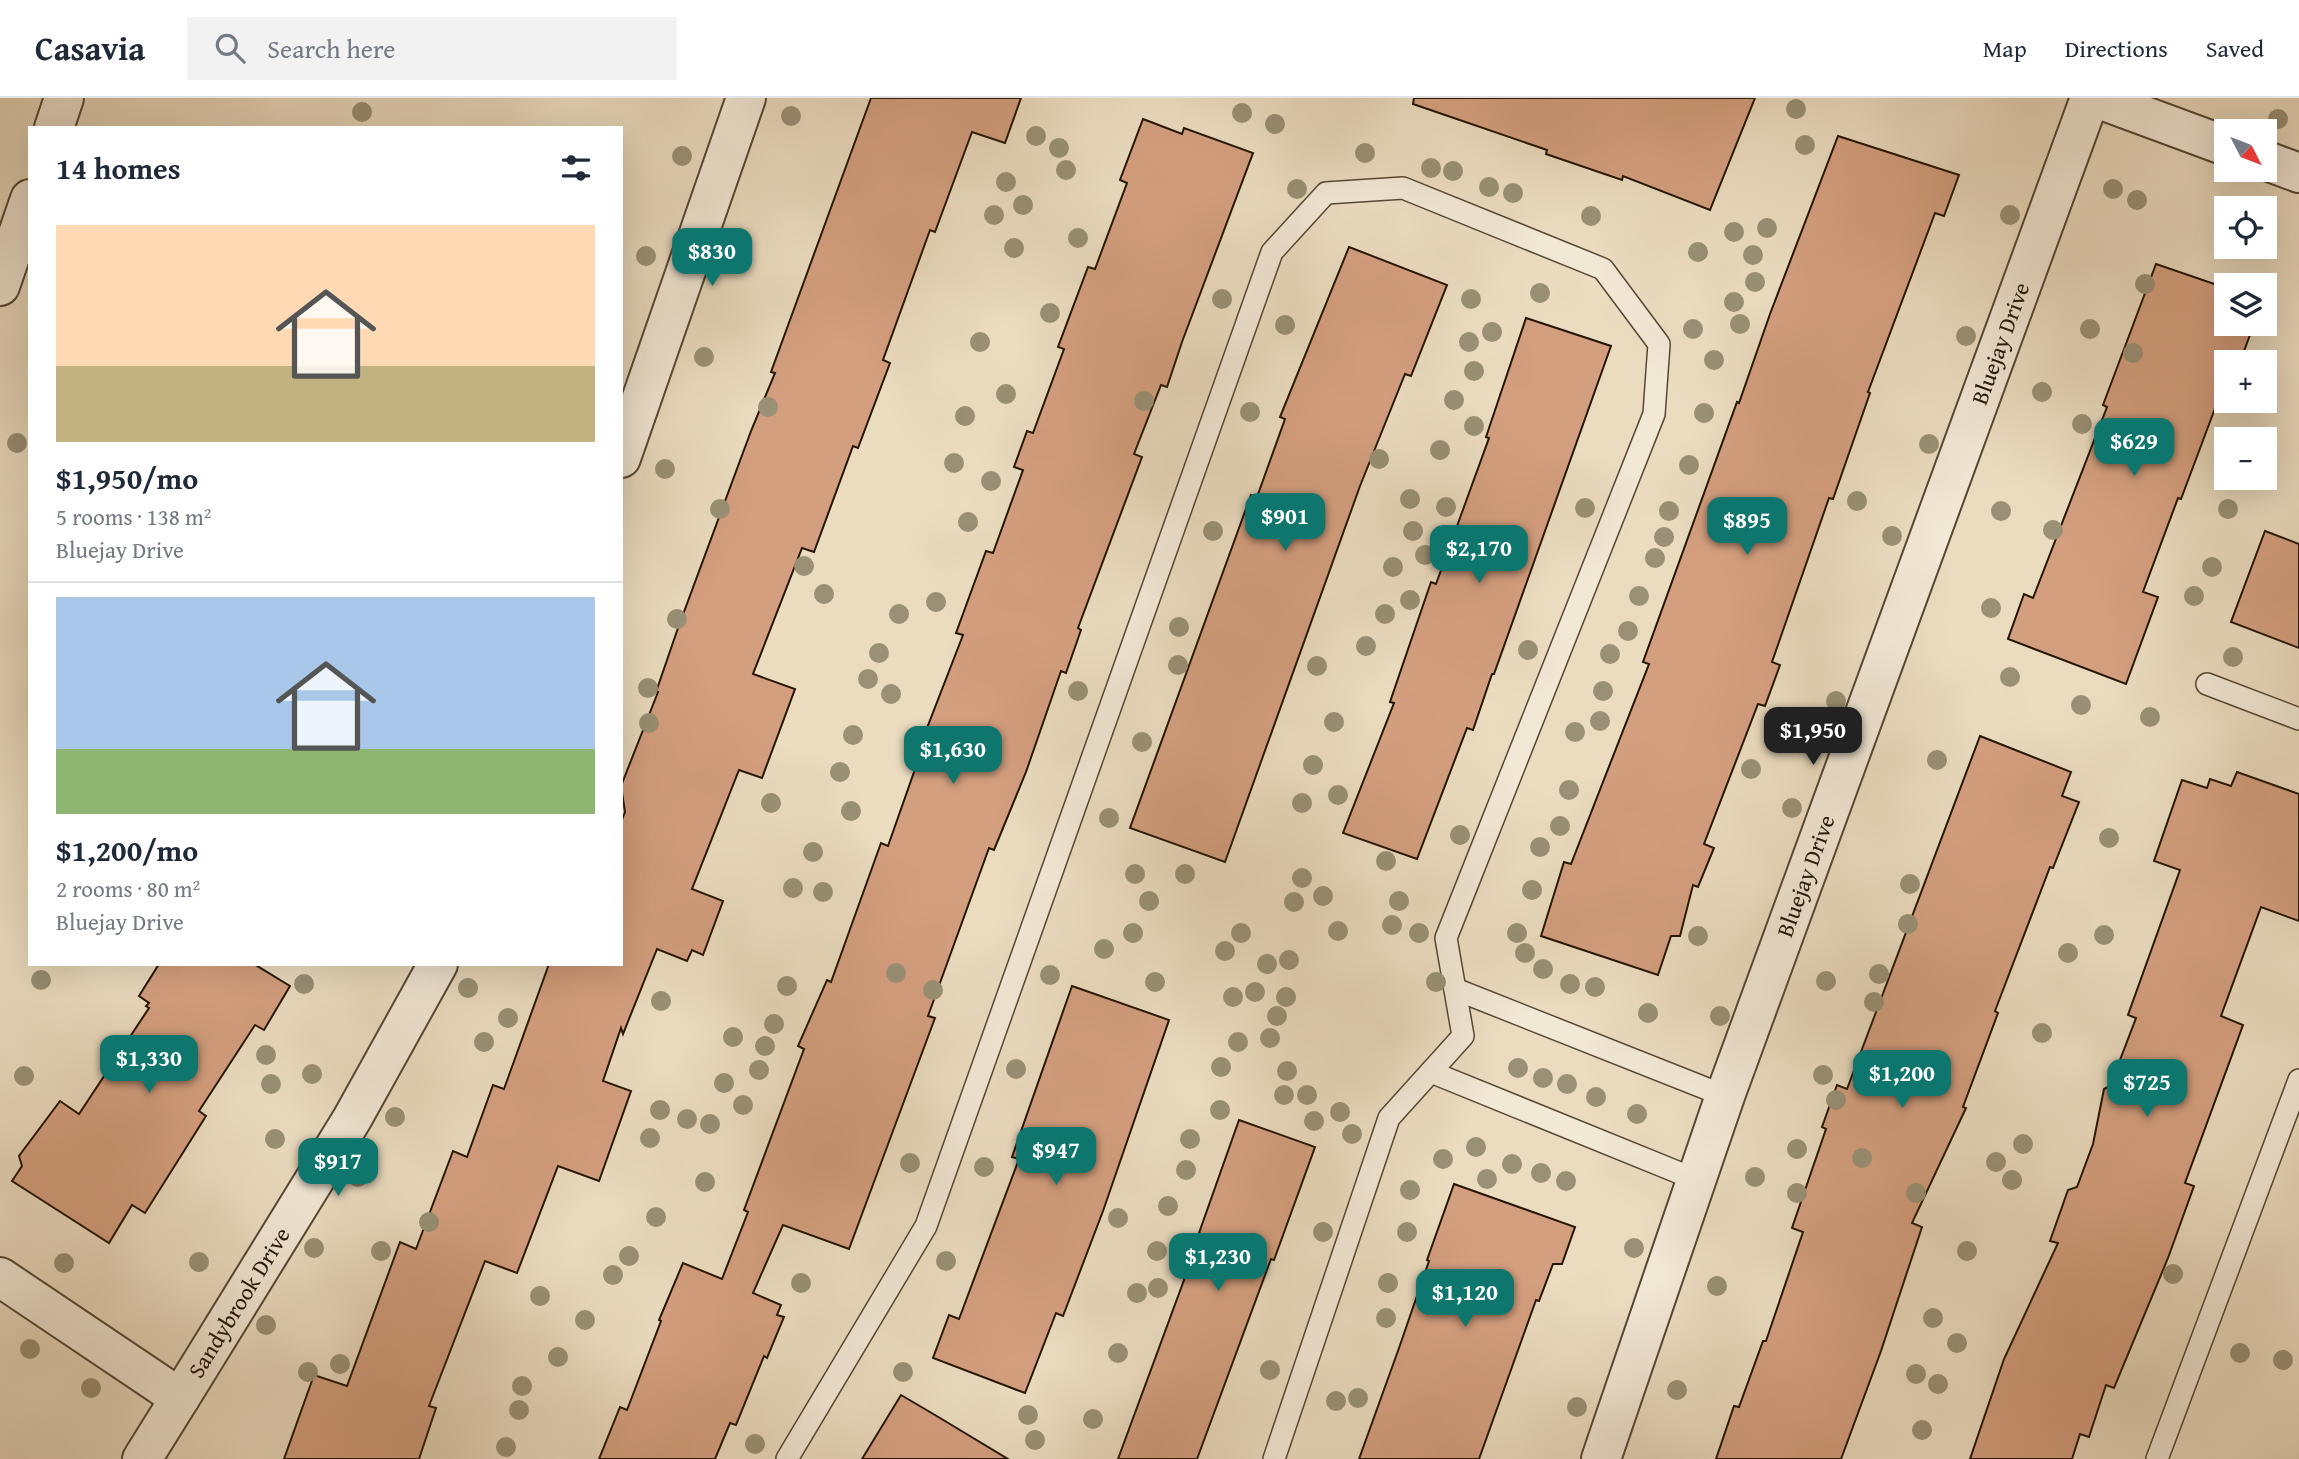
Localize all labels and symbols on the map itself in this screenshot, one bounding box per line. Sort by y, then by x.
north arrow [2214,119,2277,182]
pin: $830 [671,228,753,288]
street label: Bluejay Drive [1962,277,2037,409]
pin: $629 [2093,418,2175,478]
pin: $901 [1244,494,1326,553]
pin: $895 [1706,498,1788,557]
pin: $2,170 [1422,526,1536,585]
pin: $1,950 [1756,708,1870,767]
pin: $1,630 [896,726,1010,786]
street label: Bluejay Drive [1768,810,1843,941]
pin: $1,330 [92,1035,206,1095]
pin: $1,200 [1845,1051,1959,1110]
pin: $725 [2106,1060,2188,1119]
pin: $947 [1015,1128,1097,1187]
pin: $917 [297,1138,379,1198]
street label: Sandybrook Drive [179,1221,298,1384]
pin: $1,230 [1161,1234,1275,1293]
pin: $1,120 [1408,1270,1522,1329]

